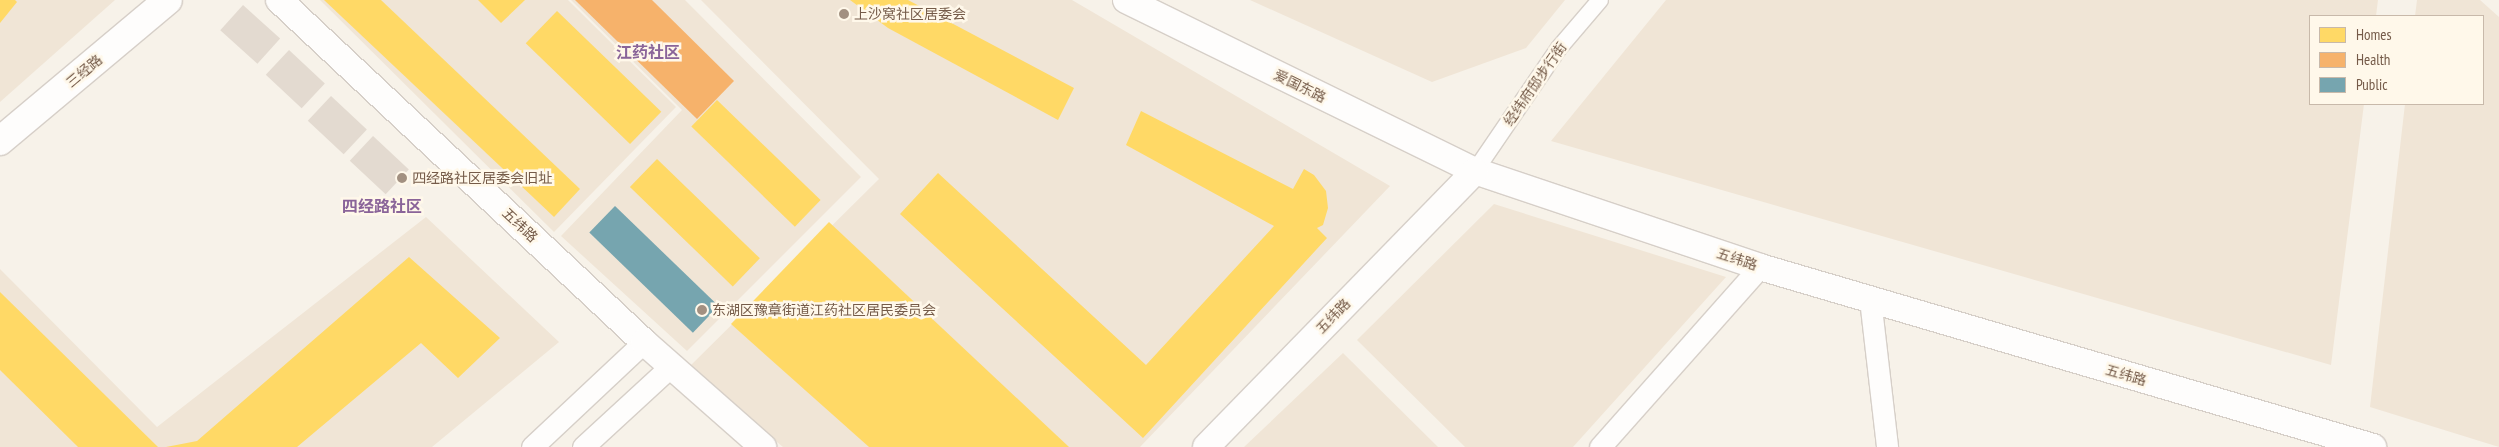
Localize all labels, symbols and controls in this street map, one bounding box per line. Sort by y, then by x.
place label: 上沙窝社区居委会 [854,6,966,22]
marker: 上沙窝社区居委会 [838,8,850,20]
legend [2309,15,2484,105]
text: Homes [2356,25,2392,44]
street label: 经纬府邸步行街 [1500,39,1570,129]
district label: 江药社区 [616,42,680,62]
text: Health [2356,50,2390,69]
street label: 三经路 [63,51,105,91]
street label: 爱国东路 [1271,66,1329,106]
text: Public [2356,75,2387,94]
place label: 四经路社区居委会旧址 [412,170,552,186]
marker: 四经路社区居委会旧址 [396,172,408,184]
district label: 四经路社区 [342,196,422,216]
street label: 五纬路 [499,205,541,245]
street label: 五纬路 [1714,245,1760,273]
street label: 五纬路 [1312,295,1354,337]
place label: 东湖区豫章街道江药社区居民委员会 [712,302,936,318]
marker: 东湖区豫章街道江药社区居民委员会 [696,304,708,316]
street label: 五纬路 [2103,361,2149,389]

